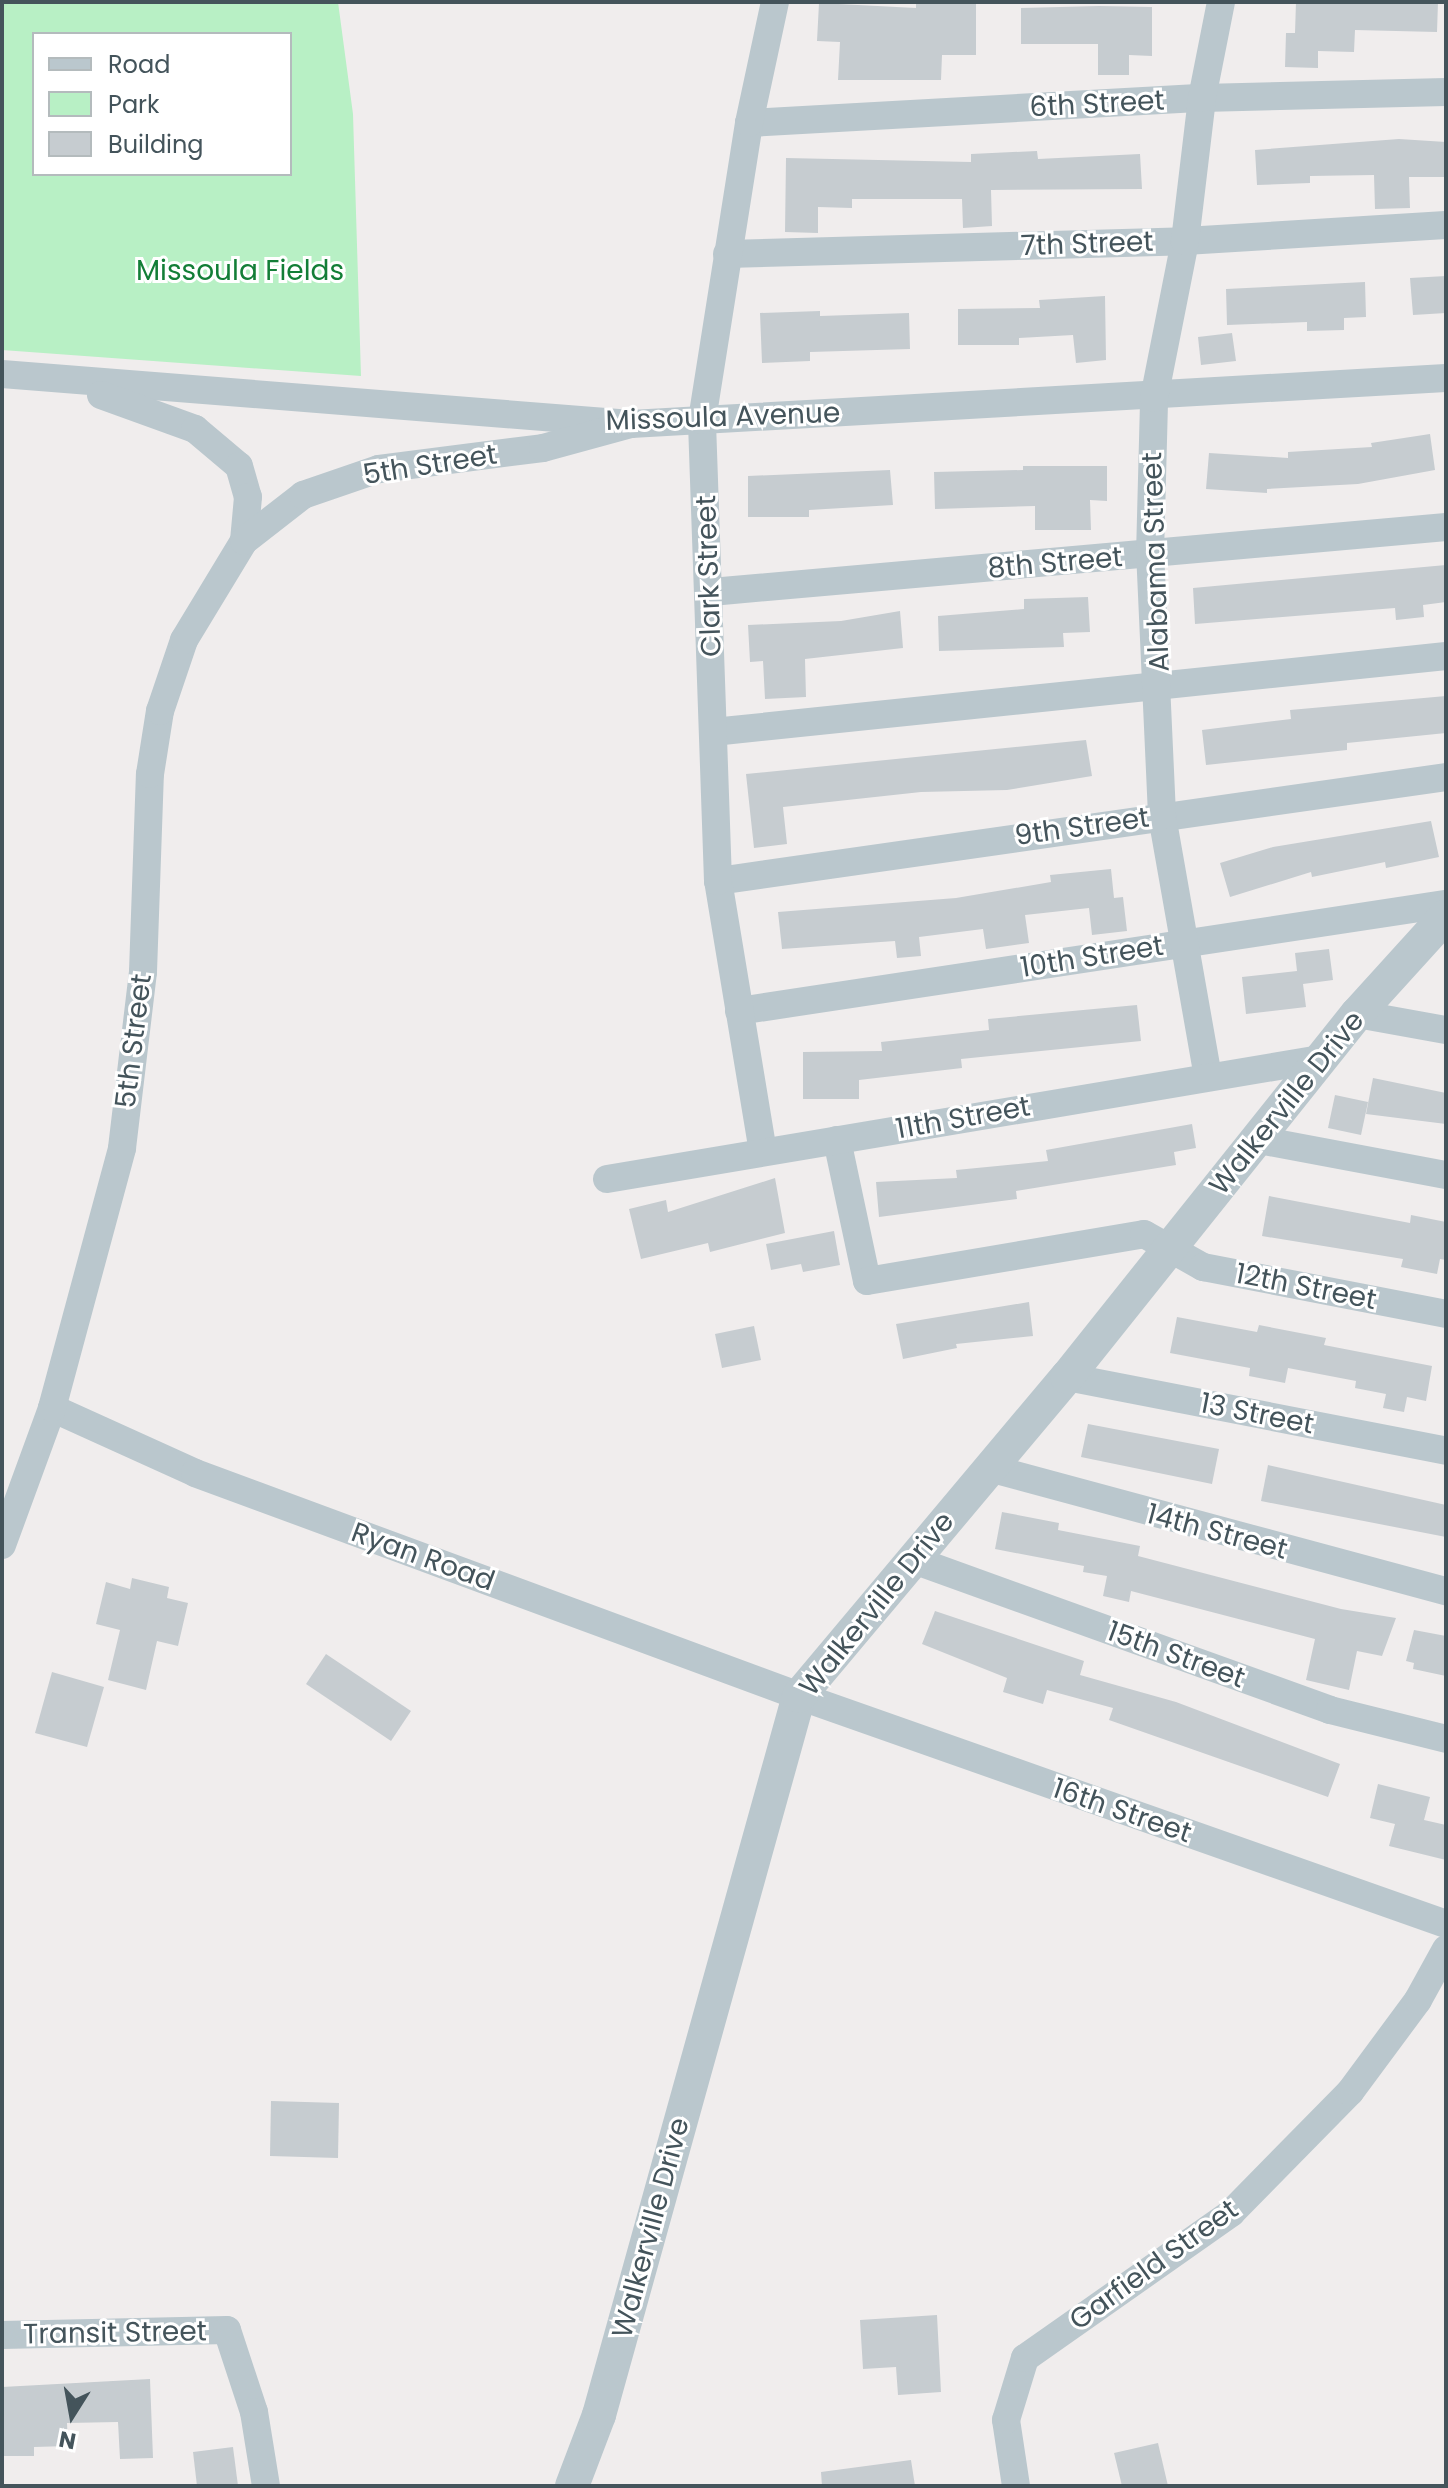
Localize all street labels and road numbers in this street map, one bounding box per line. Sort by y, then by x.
street label: 6th Street [1029,84,1165,124]
street label: 7th Street [1020,225,1154,263]
street label: Missoula Avenue [605,396,841,438]
street label: 5th Street [361,438,499,492]
street label: Alabama Street [1135,452,1177,672]
street label: Clark Street [689,495,729,657]
street label: 8th Street [986,540,1124,586]
street label: 9th Street [1013,801,1151,853]
street label: 10th Street [1018,929,1166,985]
street label: 5th Street [109,972,159,1110]
street label: Walkerville Drive [1203,1004,1371,1202]
street label: 11th Street [893,1090,1033,1146]
street label: 12th Street [1233,1257,1379,1317]
street label: 13 Street [1197,1387,1317,1441]
street label: 14th Street [1143,1497,1291,1567]
street label: Walkerville Drive [793,1505,961,1703]
street label: Ryan Road [347,1516,499,1598]
street label: 15th Street [1103,1615,1249,1695]
street label: 16th Street [1048,1772,1196,1850]
street label: Walkerville Drive [605,2114,697,2342]
street label: Garfield Street [1063,2193,1245,2337]
street label: Transit Street [23,2315,207,2351]

